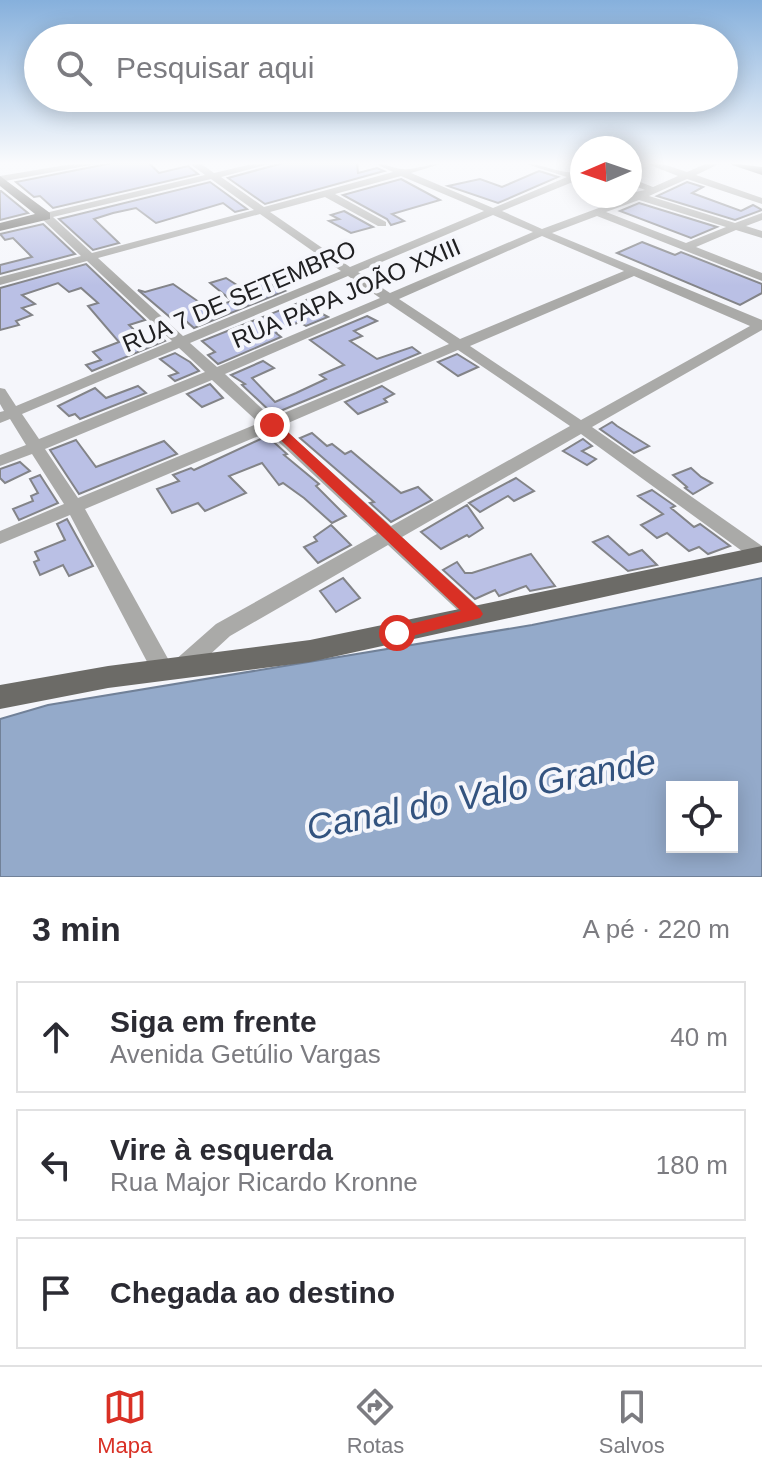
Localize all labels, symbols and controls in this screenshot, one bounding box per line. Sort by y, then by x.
search box [24,24,738,112]
icon: search [52,46,96,90]
text: Pesquisar aqui [116,51,314,84]
north arrow [570,136,642,208]
street label: RUA PAPA JOÃO XXIII [228,233,464,353]
street label: RUA 7 DE SETEMBRO [118,235,360,357]
route end [254,407,290,443]
route start [379,615,415,651]
water label: Canal do Valo Grande [303,740,659,848]
map controls [666,781,738,853]
button: locate [666,781,738,853]
text: 3 min [32,910,121,948]
text: A pé · 220 m [583,914,730,944]
text: Siga em frente [110,1005,317,1038]
icon: ahead [34,1015,78,1059]
text: 40 m [670,1022,728,1052]
text: Avenida Getúlio Vargas [110,1039,381,1069]
text: Vire à esquerda [110,1133,333,1166]
icon: left [34,1143,78,1187]
text: 180 m [656,1150,728,1180]
text: Rua Major Ricardo Kronne [110,1167,418,1197]
icon: arrive [34,1271,78,1315]
text: Chegada ao destino [110,1276,395,1309]
tab: Mapa [97,1385,152,1459]
tab: Rotas [347,1385,404,1459]
tab: Salvos [599,1385,665,1459]

